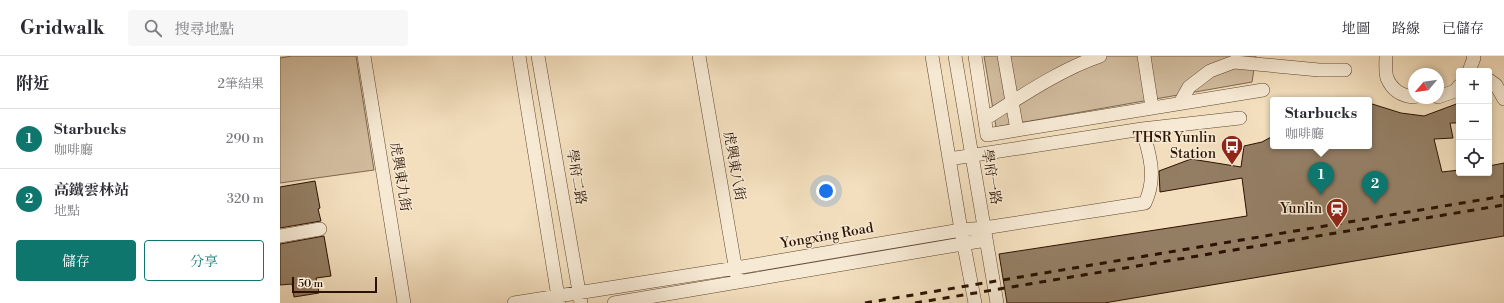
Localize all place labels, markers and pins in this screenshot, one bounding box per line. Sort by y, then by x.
place label: THSR Yunlin Station [1133,129,1217,163]
bus stop icon: THSR Yunlin Station [1219,133,1245,166]
pin: 1 [1308,162,1334,195]
pin: 2 [1362,171,1388,204]
station icon: Yunlin [1324,196,1350,229]
place label: Yunlin [1279,200,1323,218]

